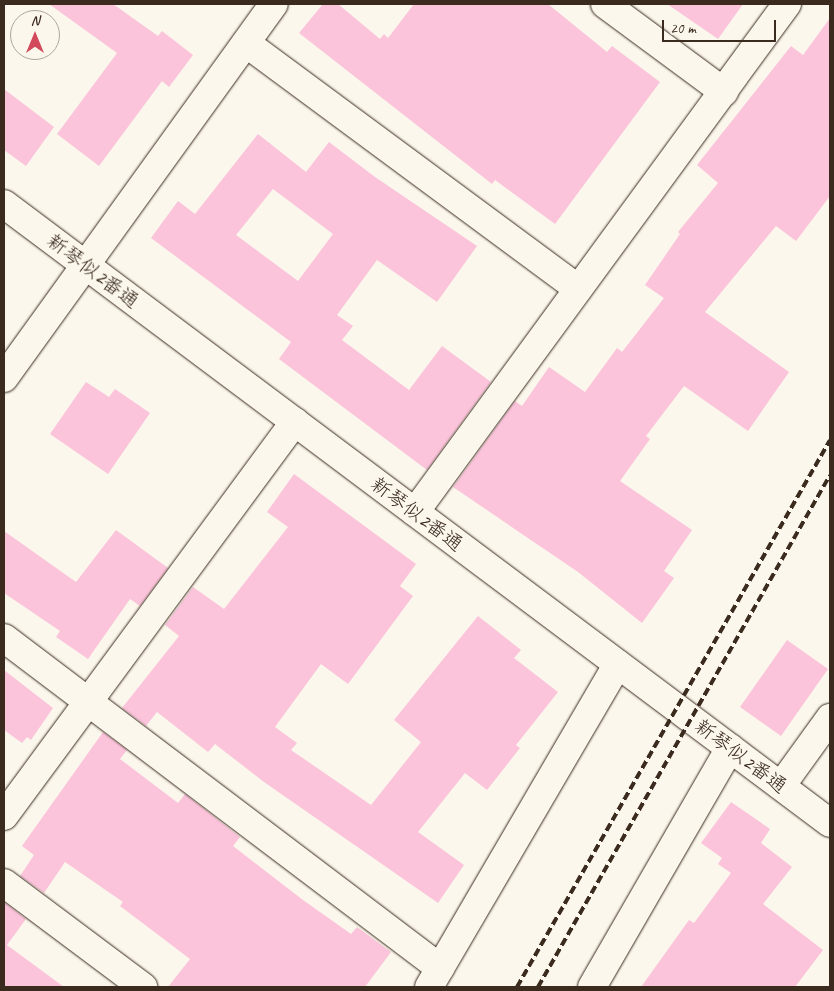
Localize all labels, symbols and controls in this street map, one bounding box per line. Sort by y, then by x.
north arrow [10,10,60,60]
scale bar [664,10,778,42]
text: N [31,12,39,29]
text: 20 m [670,19,696,38]
street label: 新琴似2番通 [42,229,144,313]
street label: 新琴似2番通 [366,472,468,556]
street label: 新琴似2番通 [690,714,792,798]

